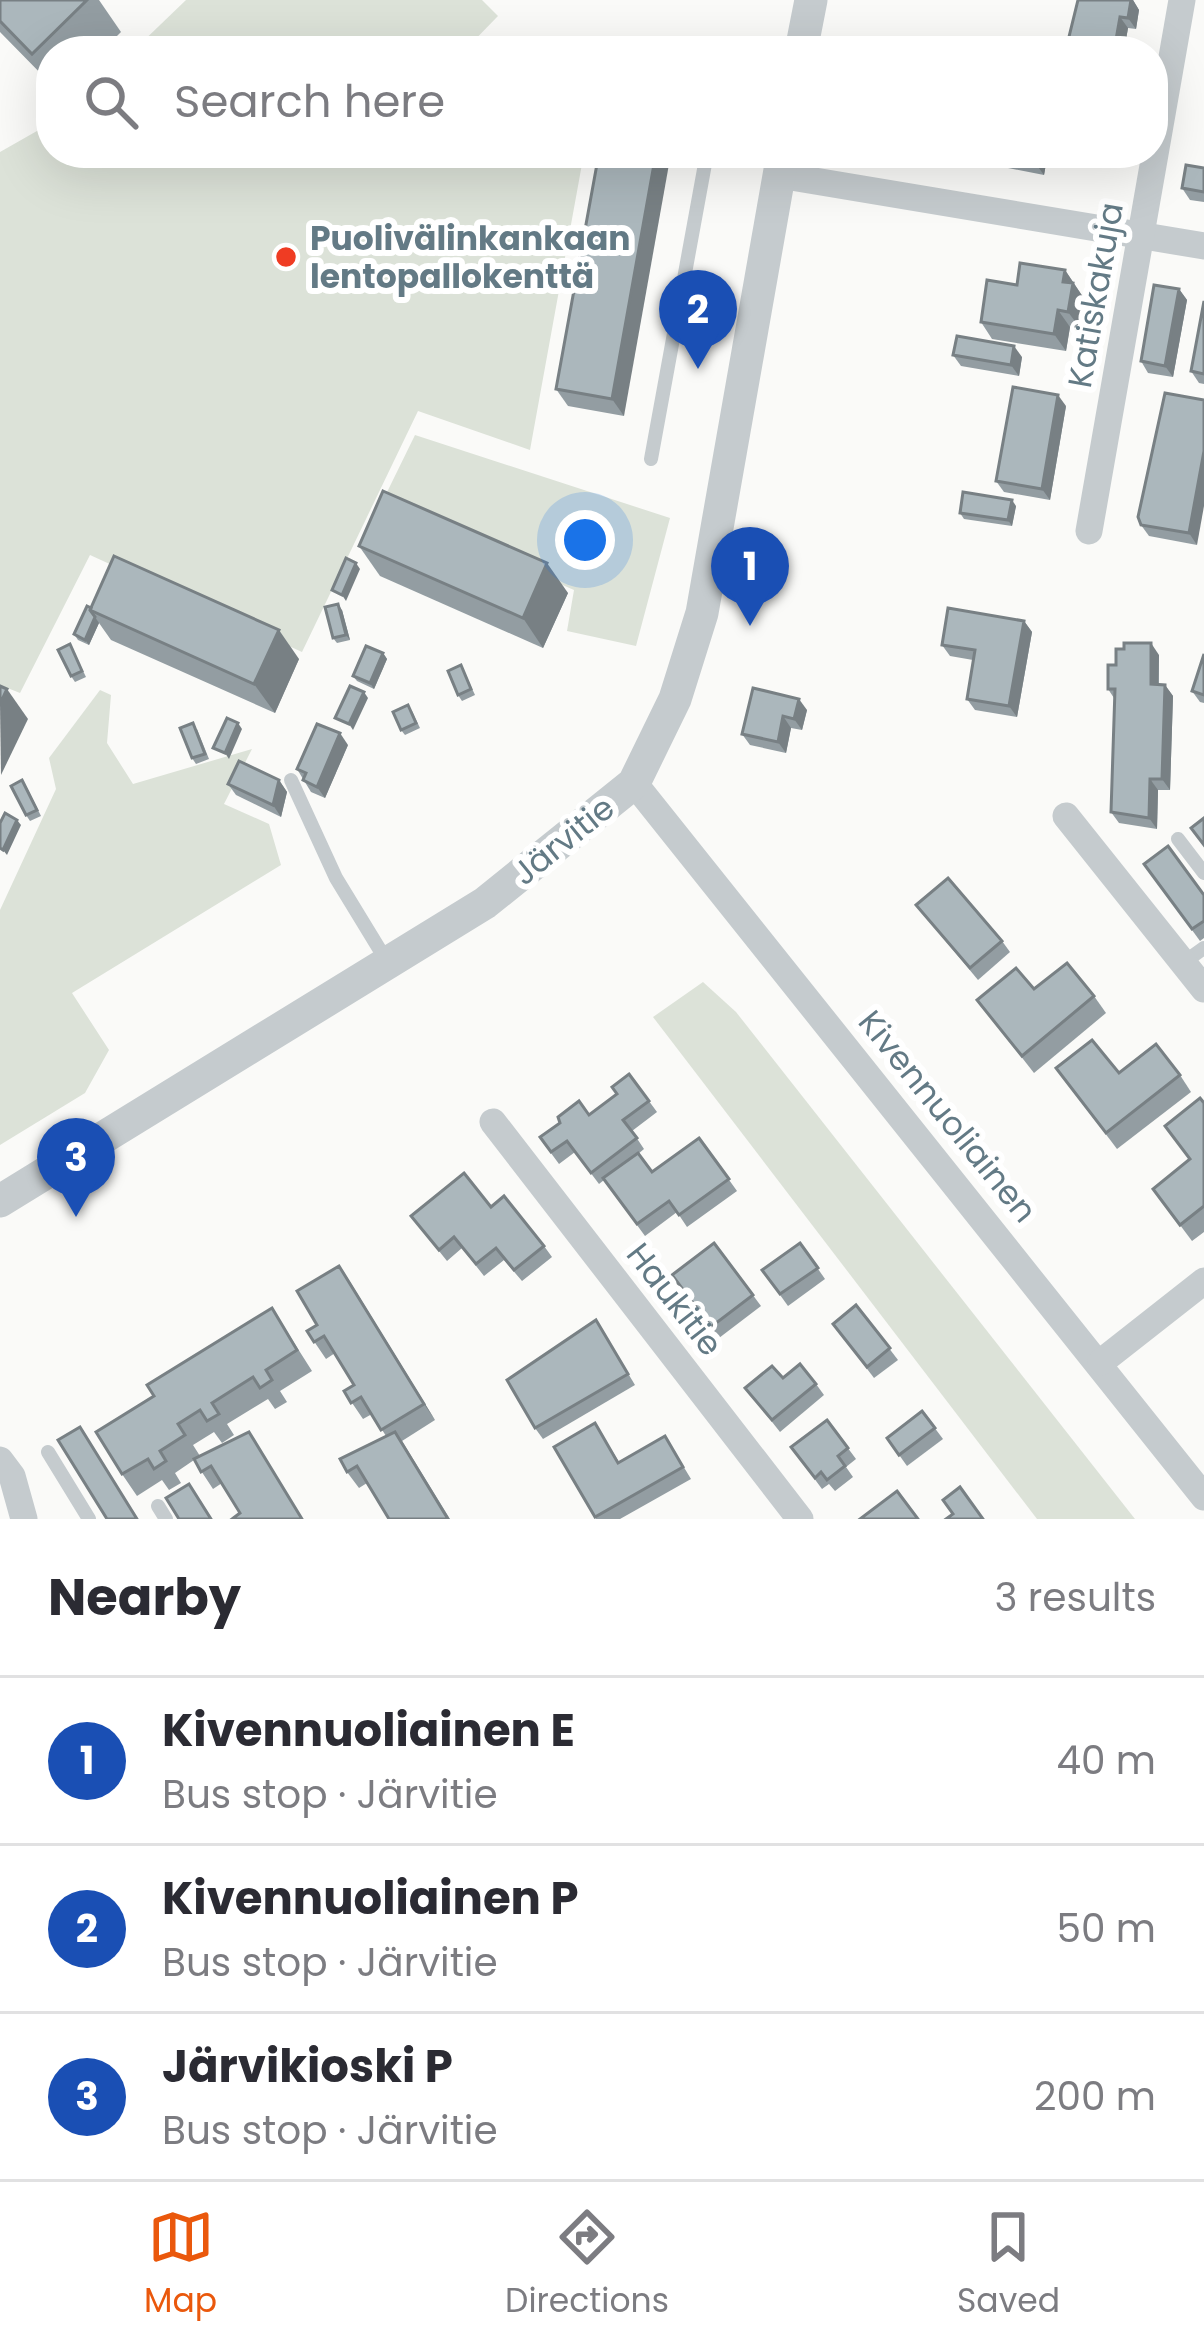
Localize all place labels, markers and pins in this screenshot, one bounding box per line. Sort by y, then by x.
place label: Puolivälinkankaan lentopallokenttä [310,215,631,300]
marker: Puolivälinkankaan lentopallokenttä [273,244,299,270]
pin: 2 [659,270,737,369]
pin: 1 [711,527,789,626]
pin: 3 [37,1118,115,1217]

